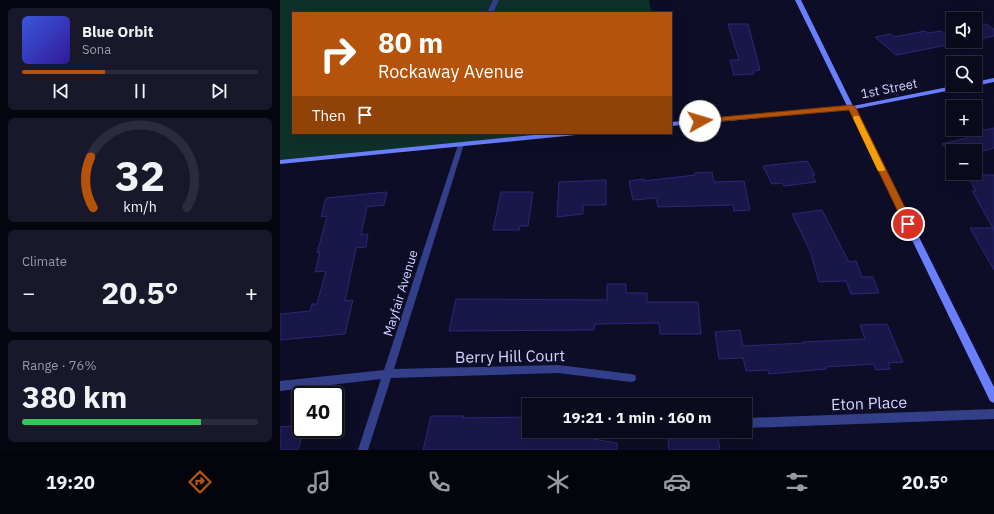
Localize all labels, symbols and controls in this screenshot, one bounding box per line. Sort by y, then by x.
map controls [946,12,982,180]
button: sound [946,12,982,48]
text: Blue Orbit [82,22,153,41]
text: 80 m [378,24,443,61]
icon: right [312,28,364,80]
text: Sona [82,41,111,58]
button: search [946,56,982,92]
text: Rockaway Avenue [378,60,524,83]
street label: 1st Street [859,75,919,102]
icon: previous [50,80,72,102]
icon: pause [129,80,151,102]
icon: next [208,80,230,102]
position arrow [679,100,721,142]
button: + [946,100,982,136]
icon: arrive [354,104,376,126]
text: Then [312,106,346,125]
button: − [946,144,982,180]
text: 32 [115,148,165,202]
text: km/h [123,197,157,216]
pin [891,207,925,241]
icon: arrive [897,213,919,235]
street label: Mayfair Avenue [379,248,422,338]
text: Climate [22,253,67,270]
text: 20.5° [101,273,179,312]
text: − [22,278,35,307]
text: + [245,278,258,307]
street label: Berry Hill Court [455,345,565,367]
text: Range · 76% [22,357,96,374]
text: 380 km [22,377,127,416]
speed limit sign: 40 [292,386,344,438]
street label: Eton Place [831,392,908,414]
text: 19:21 · 1 min · 160 m [563,408,711,427]
icon: directions [186,468,214,496]
icon: music [305,468,333,496]
icon: phone [425,468,453,496]
icon: climate [544,468,572,496]
icon: car [663,468,691,496]
icon: filters [783,468,811,496]
text: 19:20 [46,471,95,494]
text: 20.5° [902,471,948,494]

